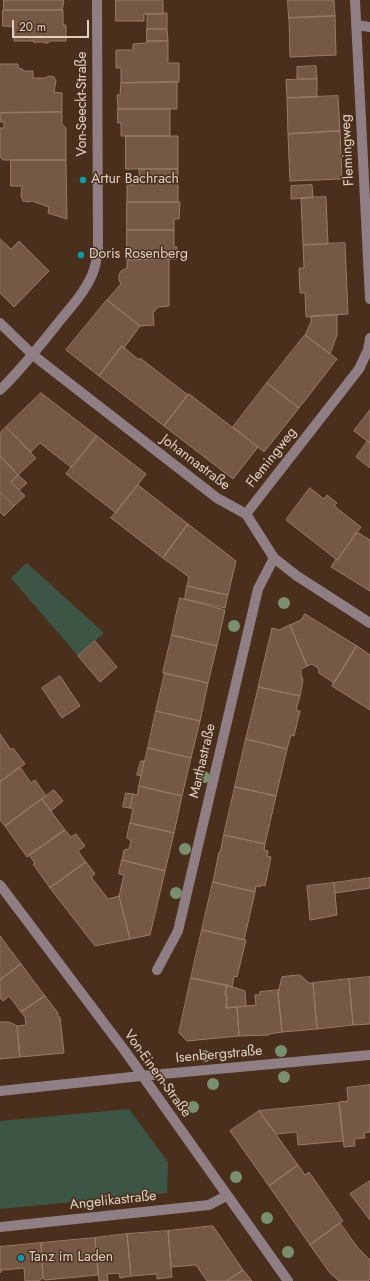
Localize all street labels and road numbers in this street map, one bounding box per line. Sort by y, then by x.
street label: Von-Seeckt-Straße [75,52,91,156]
street label: Flemingweg [338,114,358,186]
street label: Flemingweg [243,425,301,491]
street label: Johannastraße [157,432,233,494]
street label: Marthastraße [186,722,220,800]
street label: Von-Einem-Straße [120,1027,194,1121]
street label: Isenbergstraße [175,1043,263,1067]
street label: Angelikastraße [69,1188,157,1214]

